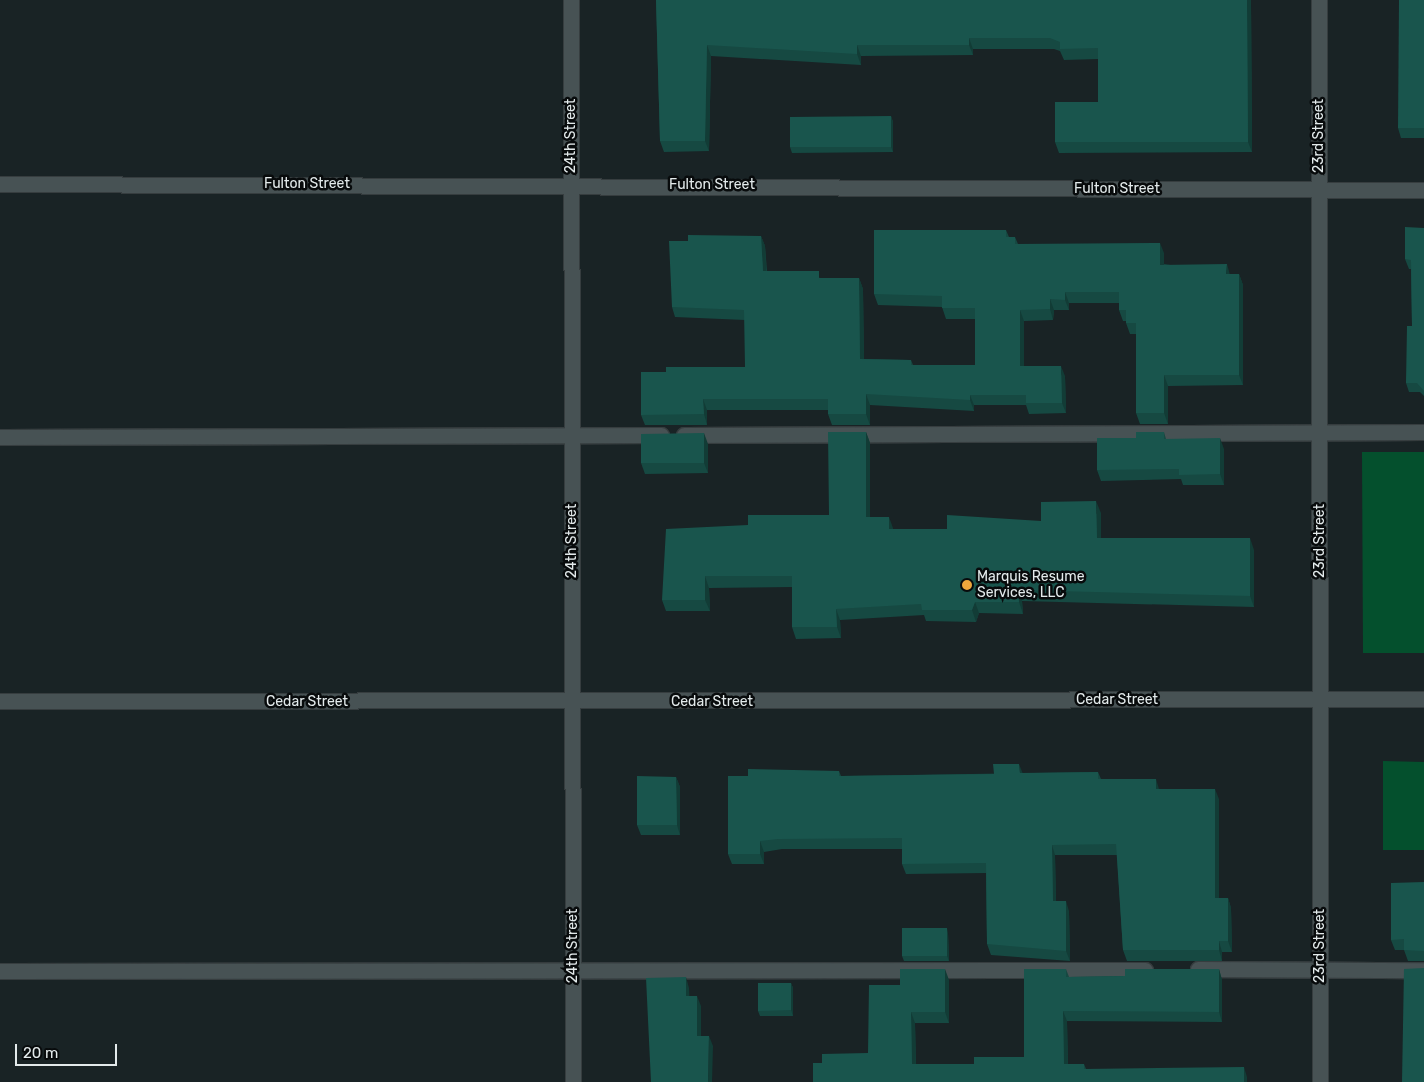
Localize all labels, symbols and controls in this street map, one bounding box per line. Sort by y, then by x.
street label: 24th Street [563,99,579,173]
street label: 23rd Street [1311,99,1327,173]
street label: Fulton Street [264,176,350,192]
street label: Fulton Street [669,177,755,193]
street label: Fulton Street [1074,181,1160,197]
street label: 24th Street [564,504,580,578]
street label: 23rd Street [1312,504,1328,578]
place label: Marquis Resume Services, LLC [977,569,1085,602]
marker: Marquis Resume Services, LLC [961,579,973,591]
street label: Cedar Street [1076,692,1158,708]
street label: Cedar Street [266,694,348,710]
street label: Cedar Street [671,694,753,710]
street label: 24th Street [565,909,581,983]
street label: 23rd Street [1312,909,1328,983]
scale bar [18,1034,120,1066]
text: 20 m [23,1044,58,1062]

